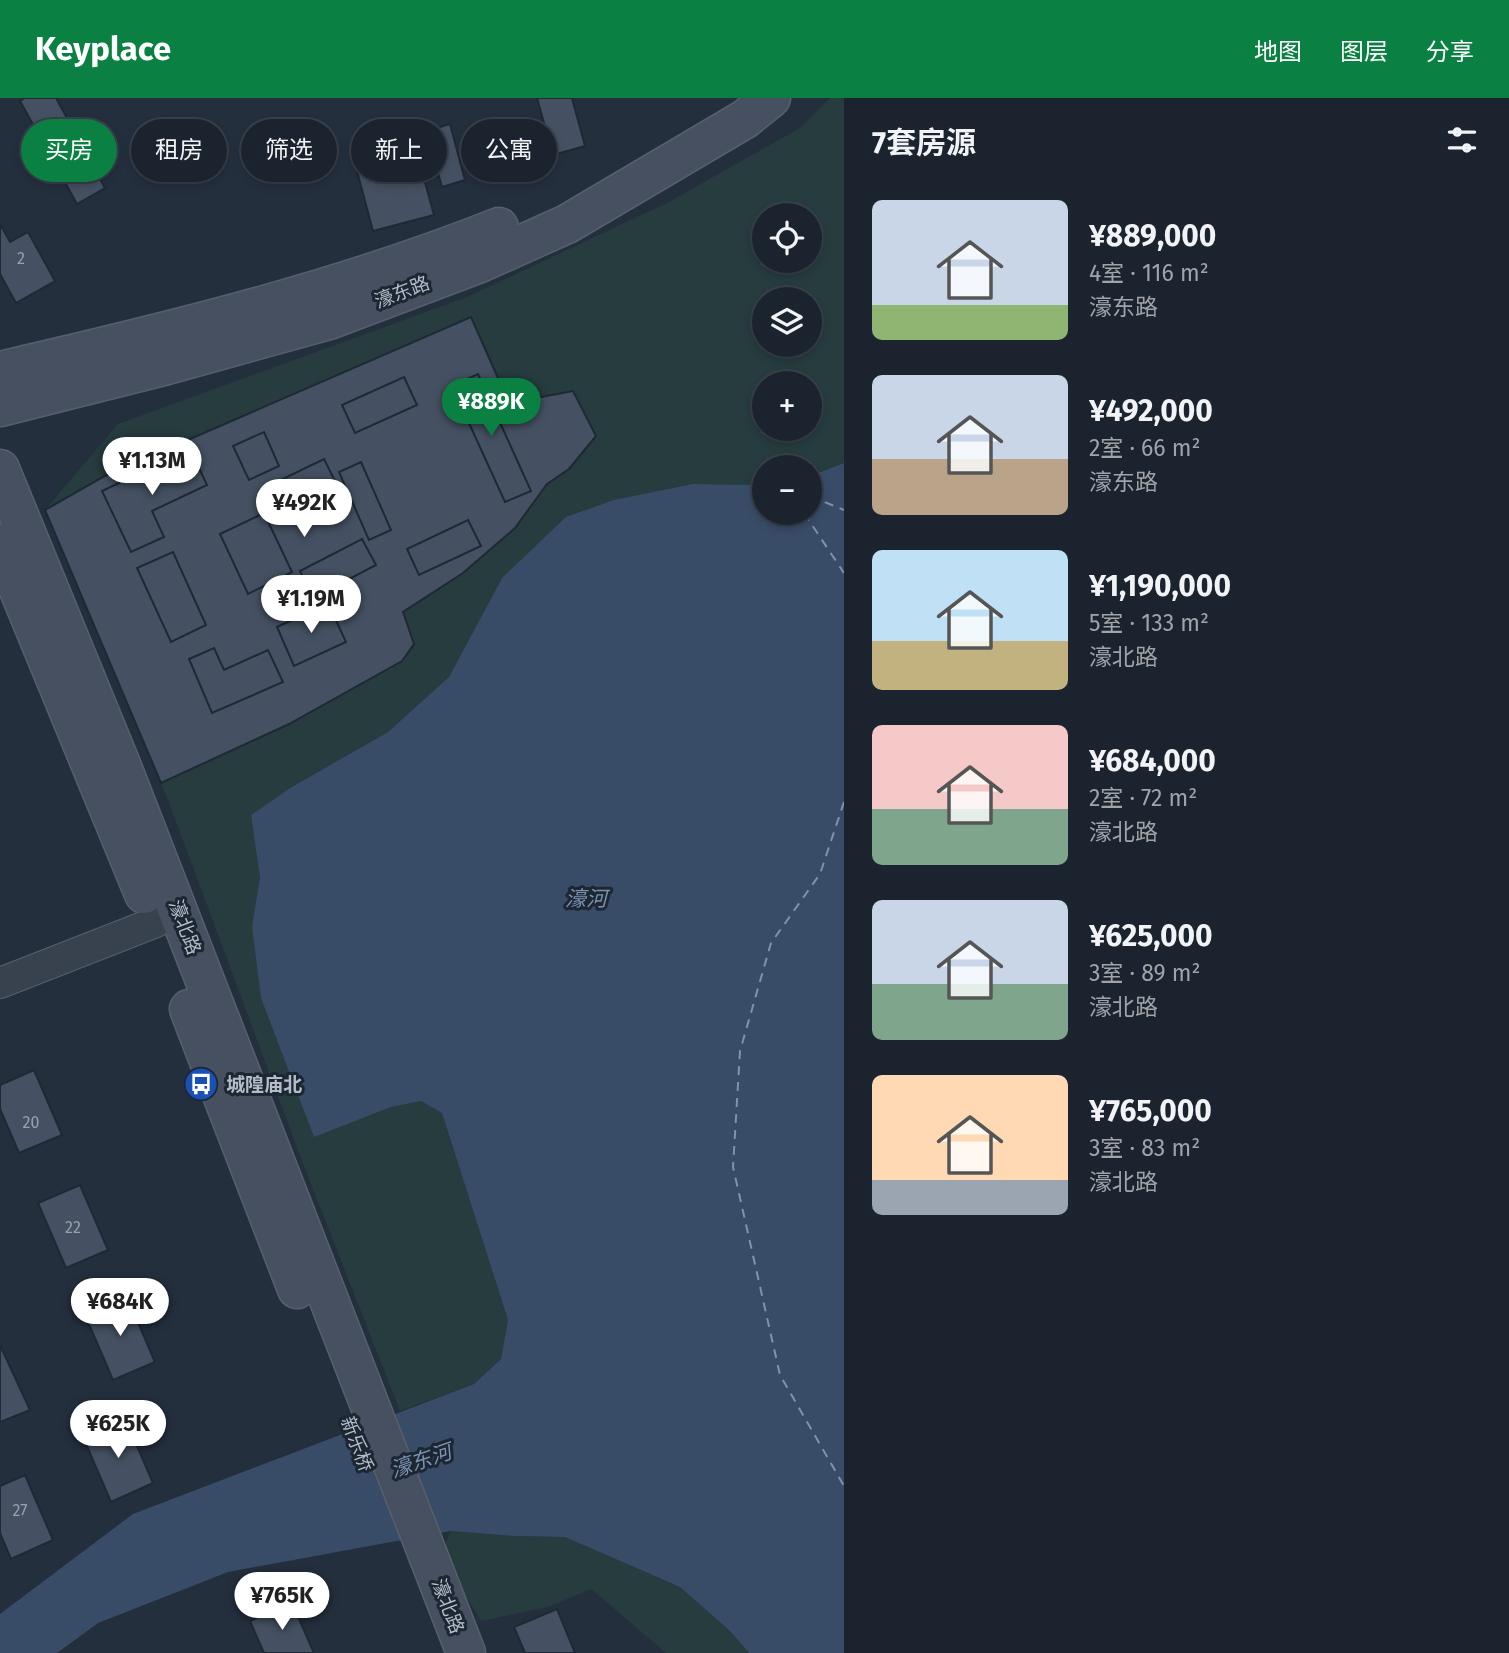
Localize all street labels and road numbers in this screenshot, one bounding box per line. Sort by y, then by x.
street label: 濠东路 [371,271,433,313]
street label: 濠北路 [164,896,206,958]
street label: 新乐桥 [336,1413,378,1475]
street label: 濠北路 [427,1575,469,1637]

